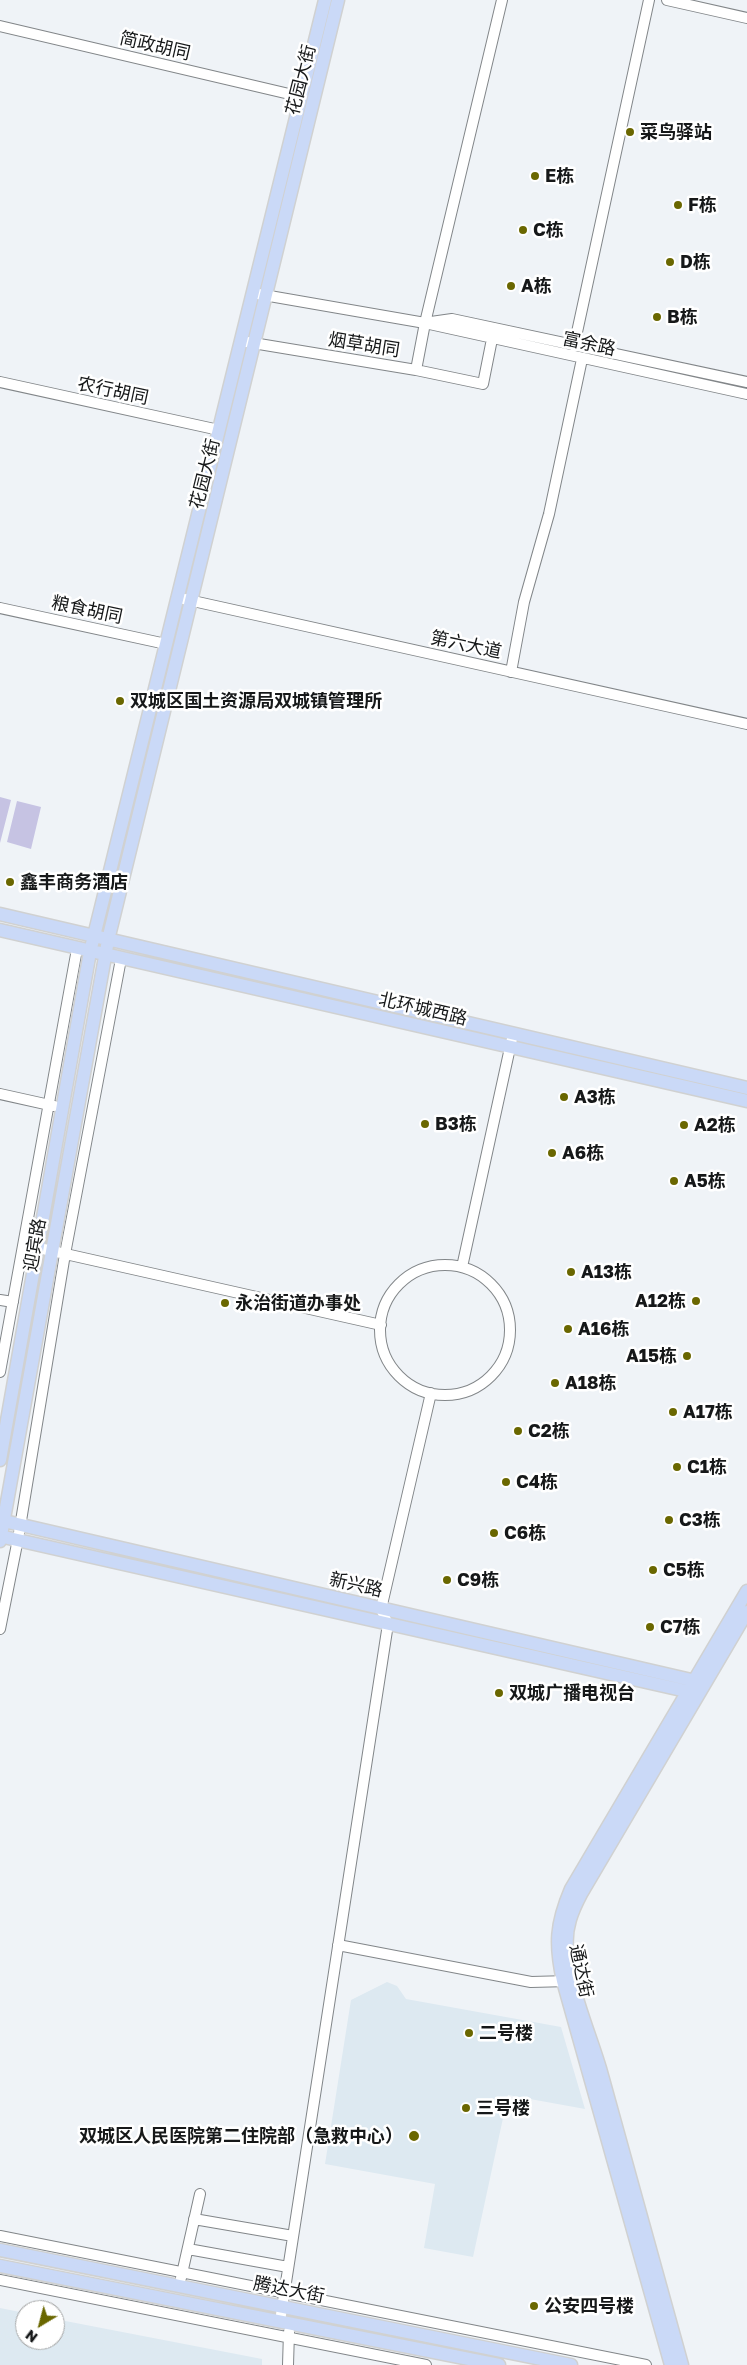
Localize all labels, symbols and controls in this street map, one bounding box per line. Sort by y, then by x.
street label: 简政胡同 [117,27,193,65]
street label: 花园大街 [282,42,320,118]
place label: 菜鸟驿站 [640,121,712,143]
marker: 菜鸟驿站 [624,126,636,138]
place label: E栋 [545,165,574,187]
marker: E栋 [529,170,541,182]
place label: F栋 [688,194,717,216]
marker: F栋 [672,199,684,211]
place label: C栋 [533,219,564,241]
marker: C栋 [517,224,529,236]
place label: D栋 [680,251,711,273]
marker: D栋 [664,256,676,268]
place label: A栋 [521,275,552,297]
marker: A栋 [505,280,517,292]
place label: B栋 [667,306,698,328]
marker: B栋 [651,311,663,323]
street label: 富余路 [560,328,618,360]
street label: 烟草胡同 [327,329,401,361]
street label: 农行胡同 [76,373,150,409]
street label: 花园大街 [186,436,224,512]
street label: 粮食胡同 [50,592,124,628]
street label: 第六大道 [429,627,503,663]
place label: 双城区国土资源局双城镇管理所 [130,690,382,712]
marker: 双城区国土资源局双城镇管理所 [114,695,126,707]
place label: 鑫丰商务酒店 [20,871,128,893]
marker: 鑫丰商务酒店 [4,876,16,888]
street label: 北环城西路 [377,988,469,1030]
place label: A3栋 [574,1086,616,1108]
marker: A3栋 [558,1091,570,1103]
place label: B3栋 [435,1113,477,1135]
place label: A2栋 [694,1114,736,1136]
marker: B3栋 [419,1118,431,1130]
marker: A2栋 [678,1119,690,1131]
place label: A6栋 [562,1142,604,1164]
marker: A6栋 [546,1147,558,1159]
place label: A5栋 [684,1170,726,1192]
marker: A5栋 [668,1175,680,1187]
street label: 迎宾路 [20,1217,50,1273]
place label: A13栋 [581,1261,632,1283]
marker: A13栋 [565,1266,577,1278]
place label: A12栋 [635,1290,686,1312]
place label: 永治街道办事处 [235,1292,361,1314]
marker: A12栋 [690,1295,702,1307]
marker: 永治街道办事处 [219,1297,231,1309]
place label: A16栋 [578,1318,629,1340]
marker: A16栋 [562,1323,574,1335]
place label: A15栋 [626,1345,677,1367]
marker: A15栋 [681,1350,693,1362]
place label: A18栋 [565,1372,617,1394]
marker: A18栋 [549,1377,561,1389]
place label: A17栋 [683,1401,733,1423]
marker: A17栋 [667,1406,679,1418]
place label: C2栋 [528,1420,570,1442]
marker: C2栋 [512,1425,524,1437]
place label: C1栋 [687,1456,727,1478]
marker: C1栋 [671,1461,683,1473]
place label: C4栋 [516,1471,558,1493]
marker: C4栋 [500,1476,512,1488]
place label: C3栋 [679,1509,721,1531]
marker: C3栋 [663,1514,675,1526]
place label: C6栋 [504,1522,546,1544]
marker: C6栋 [488,1527,500,1539]
place label: C5栋 [663,1559,705,1581]
marker: C5栋 [647,1564,659,1576]
street label: 新兴路 [327,1568,385,1602]
place label: C9栋 [457,1569,499,1591]
marker: C9栋 [441,1574,453,1586]
place label: C7栋 [660,1616,701,1638]
marker: C7栋 [644,1621,656,1633]
place label: 双城广播电视台 [509,1682,635,1704]
marker: 双城广播电视台 [493,1687,505,1699]
street label: 通达街 [565,1942,597,2000]
place label: 二号楼 [479,2022,533,2044]
marker: 二号楼 [463,2027,475,2039]
place label: 三号楼 [476,2097,530,2119]
marker: 三号楼 [460,2102,472,2114]
place label: 双城区人民医院第二住院部（急救中心） [79,2125,403,2147]
marker: 双城区人民医院第二住院部（急救中心） [407,2129,421,2143]
street label: 腾达大街 [252,2273,326,2307]
place label: 公安四号楼 [544,2295,634,2317]
north arrow [15,2300,65,2350]
marker: 公安四号楼 [528,2300,540,2312]
text: N [22,2327,41,2347]

